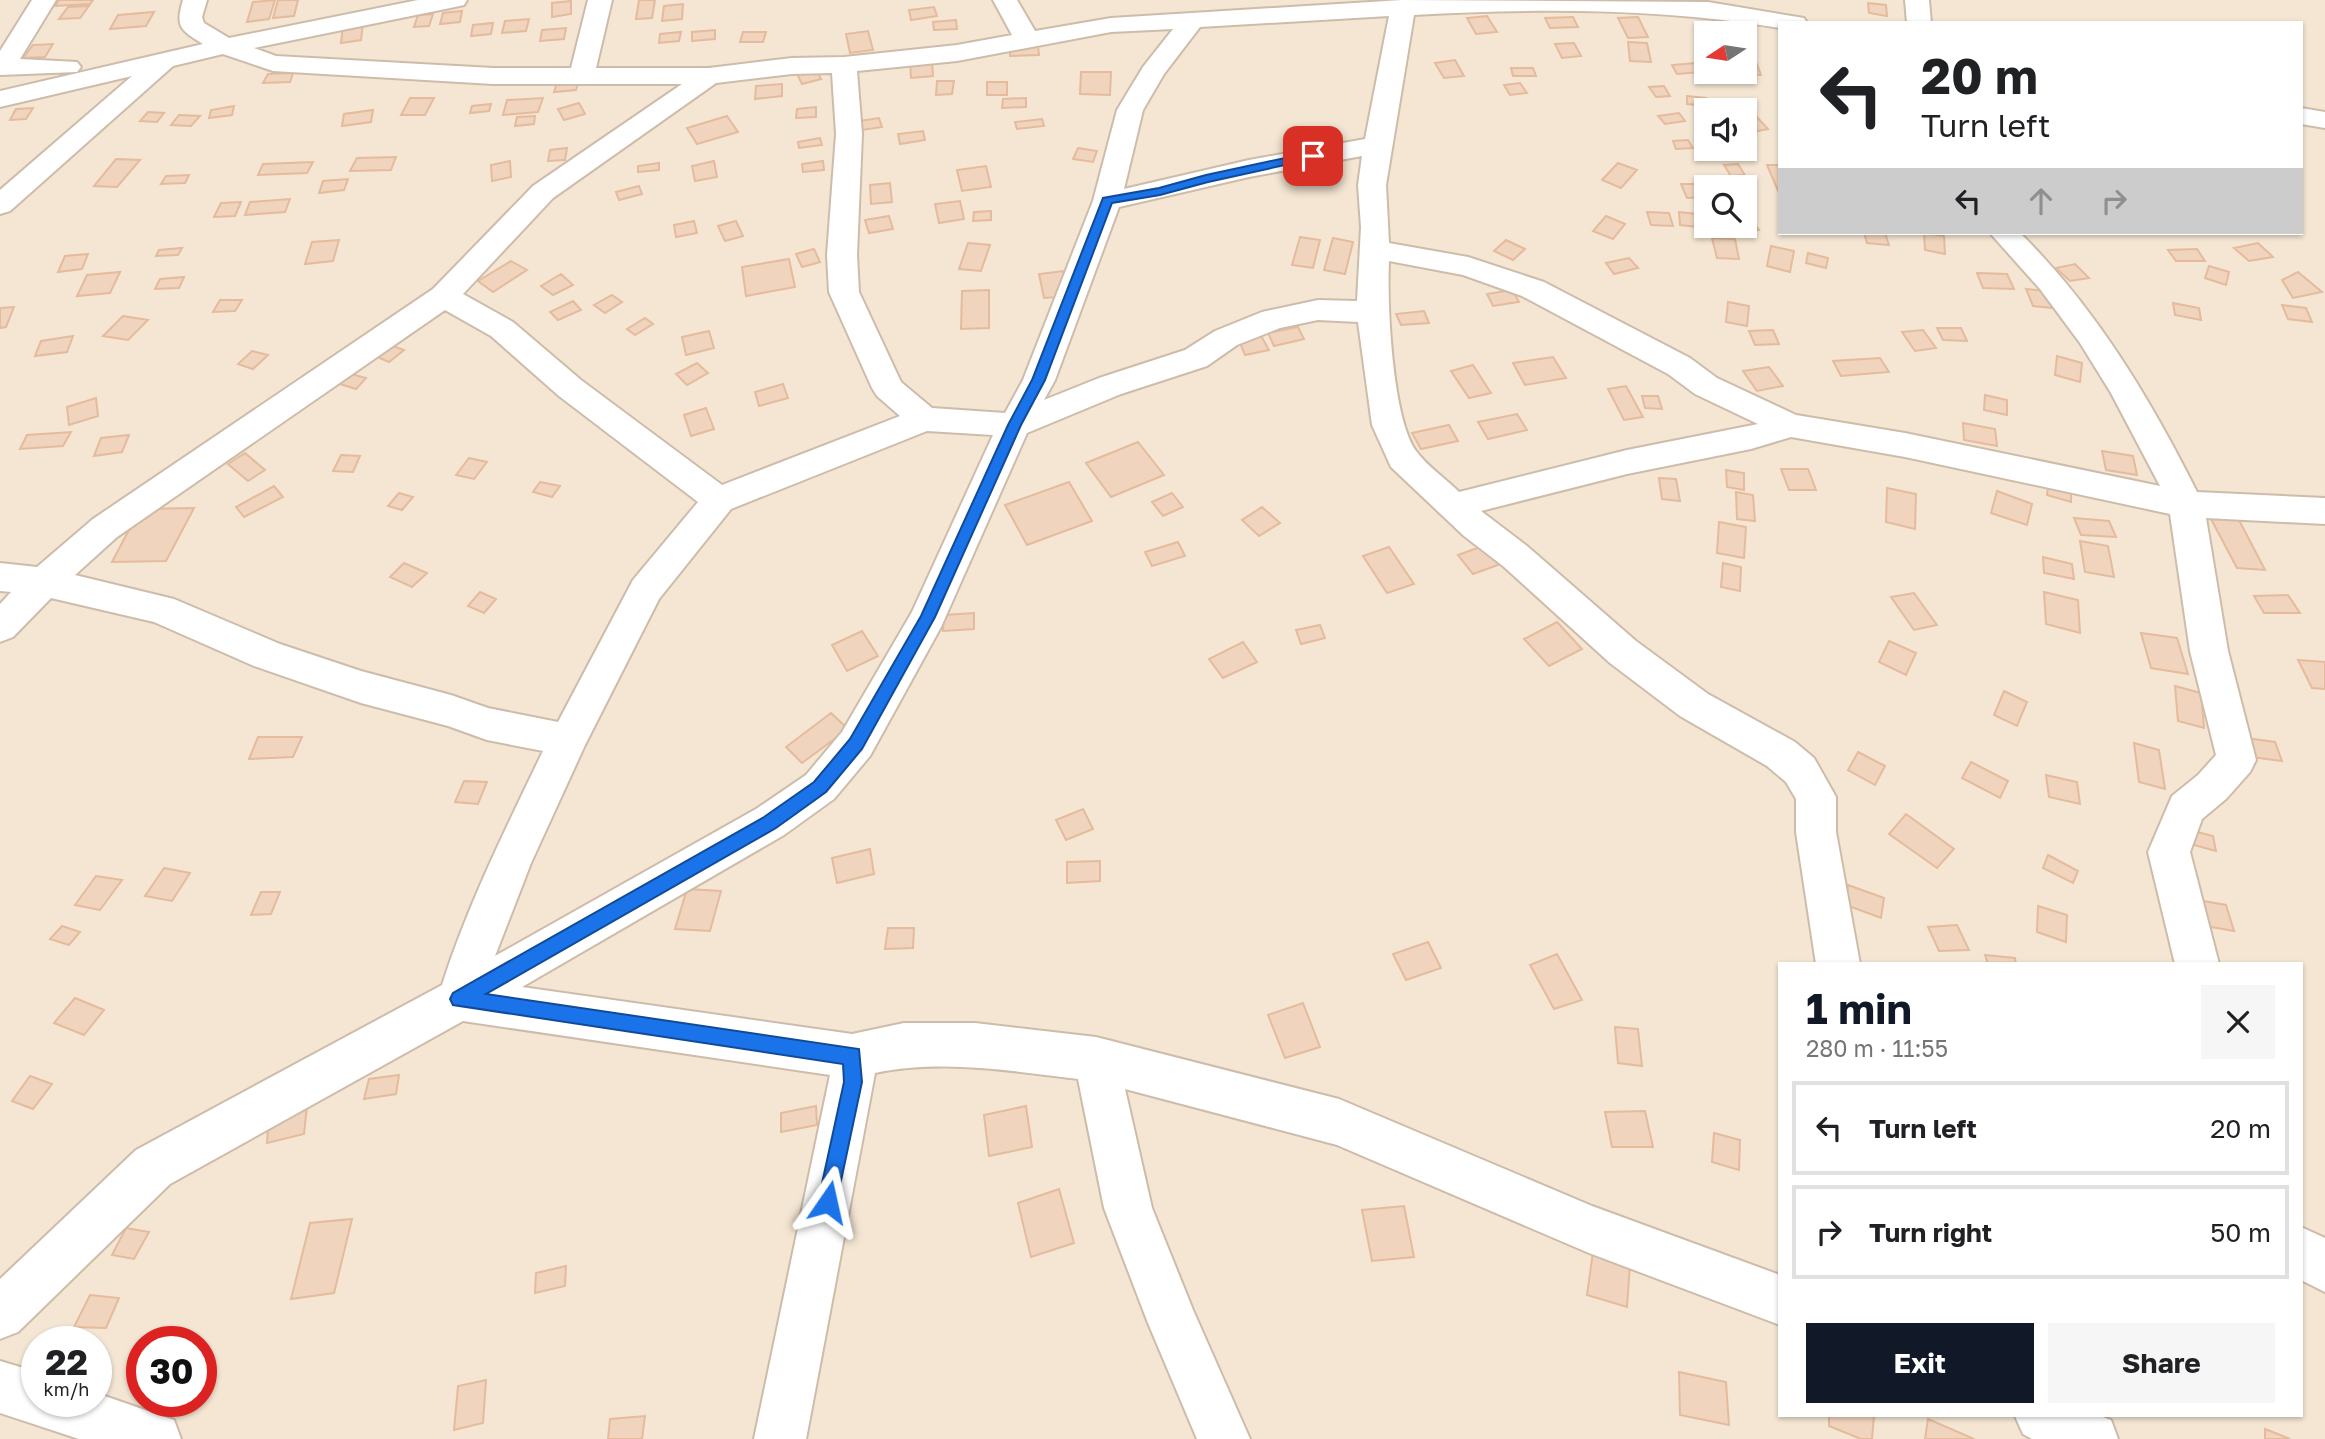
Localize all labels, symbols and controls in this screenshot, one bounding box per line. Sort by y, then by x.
north arrow [1694,21,1757,84]
map controls [1694,21,1757,238]
text: 20 m [1921,46,2038,105]
icon: left [1806,49,1897,140]
button: sound [1694,98,1757,161]
text: Turn left [1921,106,2050,144]
pin [1283,126,1343,186]
icon: arrive [1294,137,1332,175]
button: search [1694,175,1757,238]
icon: left [1949,182,1987,220]
icon: ahead [2022,182,2060,220]
icon: right [2095,182,2133,220]
text: 1 min [1806,983,1912,1033]
button: close [2201,985,2275,1059]
text: 280 m · 11:55 [1806,1034,1948,1062]
icon: left [1810,1109,1848,1147]
text: Turn left [1869,1113,1977,1144]
text: 20 m [2210,1113,2271,1144]
position arrow [791,1165,865,1239]
icon: right [1810,1213,1848,1251]
text: Turn right [1869,1217,1992,1248]
text: 50 m [2210,1217,2271,1248]
button: Exit [1806,1323,2034,1403]
button: Share [2048,1323,2275,1403]
speed limit sign: 30 [126,1326,217,1417]
text: 22 [45,1341,88,1383]
text: km/h [44,1378,89,1400]

